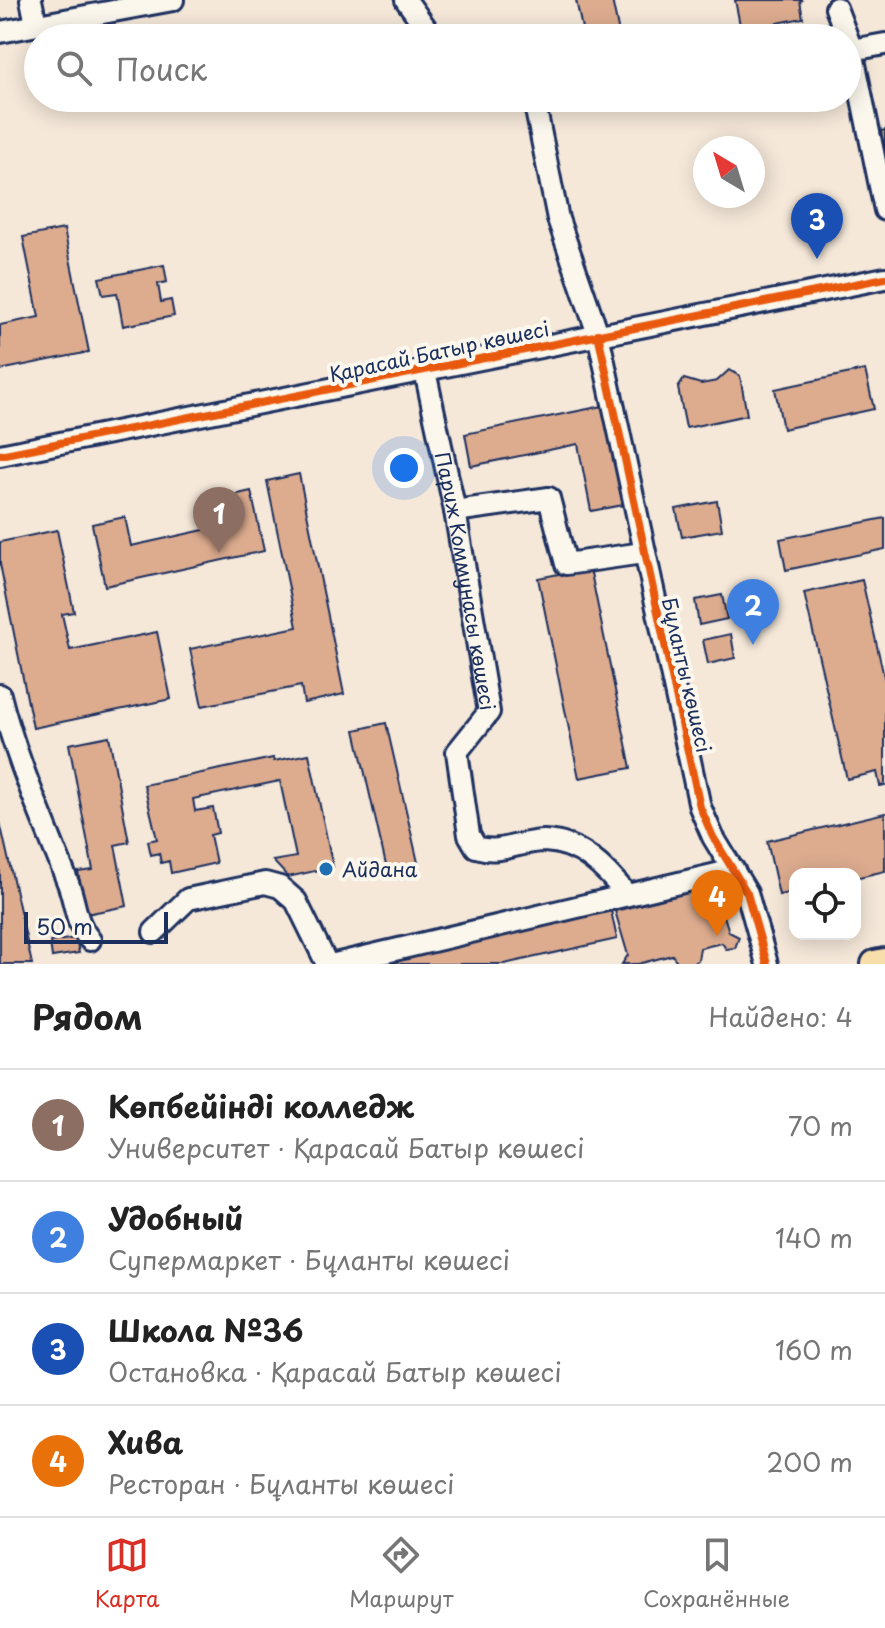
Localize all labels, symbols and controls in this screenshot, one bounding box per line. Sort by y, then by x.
search box [24,24,861,112]
icon: search [52,46,96,90]
text: Поиск [116,46,207,91]
north arrow [693,136,765,208]
pin: 3 [791,193,843,259]
street label: Қарасай Батыр көшесі [326,313,552,389]
your location [384,448,424,488]
street label: Париж Коммунасы көшесі [428,449,503,713]
pin: 1 [193,487,245,553]
pin: 2 [727,579,779,645]
street label: Бұланты көшесі [655,595,719,755]
place label: Айдана [342,854,418,884]
marker: Айдана [317,860,335,878]
map controls [789,868,861,940]
button: locate [789,868,861,940]
pin: 4 [691,870,743,936]
scale bar [24,908,168,944]
text: 50 m [36,909,93,942]
text: Рядом [32,990,143,1042]
text: Найдено: 4 [708,997,853,1036]
text: Көпбейінді колледж [108,1083,414,1128]
text: 1 [52,1106,64,1145]
text: 70 m [788,1106,853,1145]
text: Университет · Қарасай Батыр көшесі [108,1128,584,1167]
text: Удобный [108,1195,244,1240]
text: 2 [49,1218,67,1257]
text: 140 m [775,1218,853,1257]
text: Супермаркет · Бұланты көшесі [108,1240,510,1279]
text: Школа №36 [108,1307,303,1352]
text: 3 [49,1330,67,1369]
text: 160 m [775,1330,853,1369]
text: Остановка · Қарасай Батыр көшесі [108,1352,562,1391]
text: Хива [108,1419,183,1464]
text: 4 [49,1442,67,1481]
text: 200 m [766,1442,853,1481]
text: Ресторан · Бұланты көшесі [108,1464,455,1503]
tab: Карта [95,1533,159,1614]
tab: Маршрут [349,1533,453,1614]
tab: Сохранённые [643,1533,790,1614]

